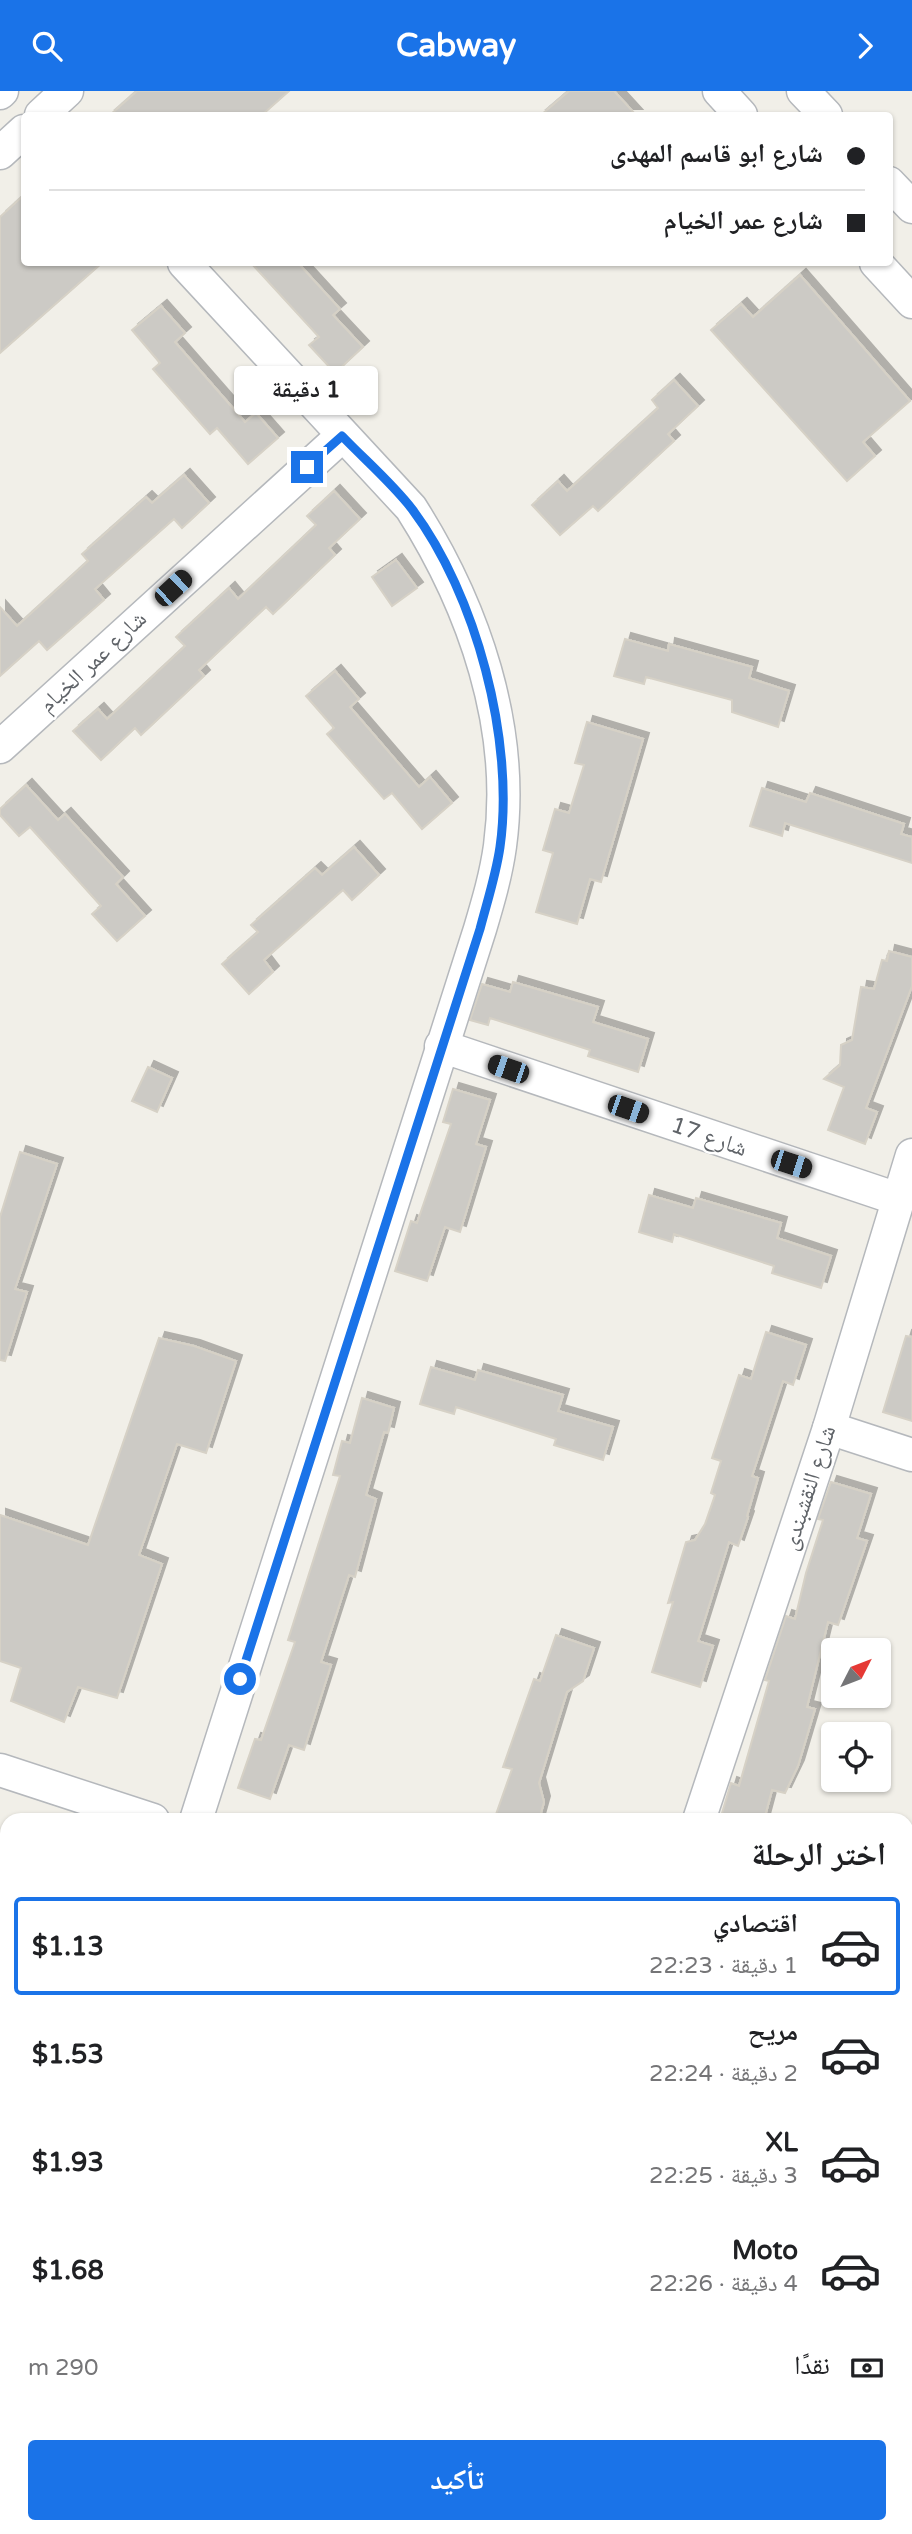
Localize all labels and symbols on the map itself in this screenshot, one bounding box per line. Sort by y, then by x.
callout: 1 دقيقة [235,365,379,415]
route end [291,451,323,483]
car [151,566,196,610]
street label: شارع عمر الخيام [33,605,153,720]
car [485,1052,532,1086]
car [605,1092,652,1126]
street label: شارع 17 [667,1111,751,1163]
car [768,1148,815,1180]
street label: شارع النقشبندى [776,1422,842,1554]
north arrow [821,1638,891,1708]
route start [224,1663,256,1695]

